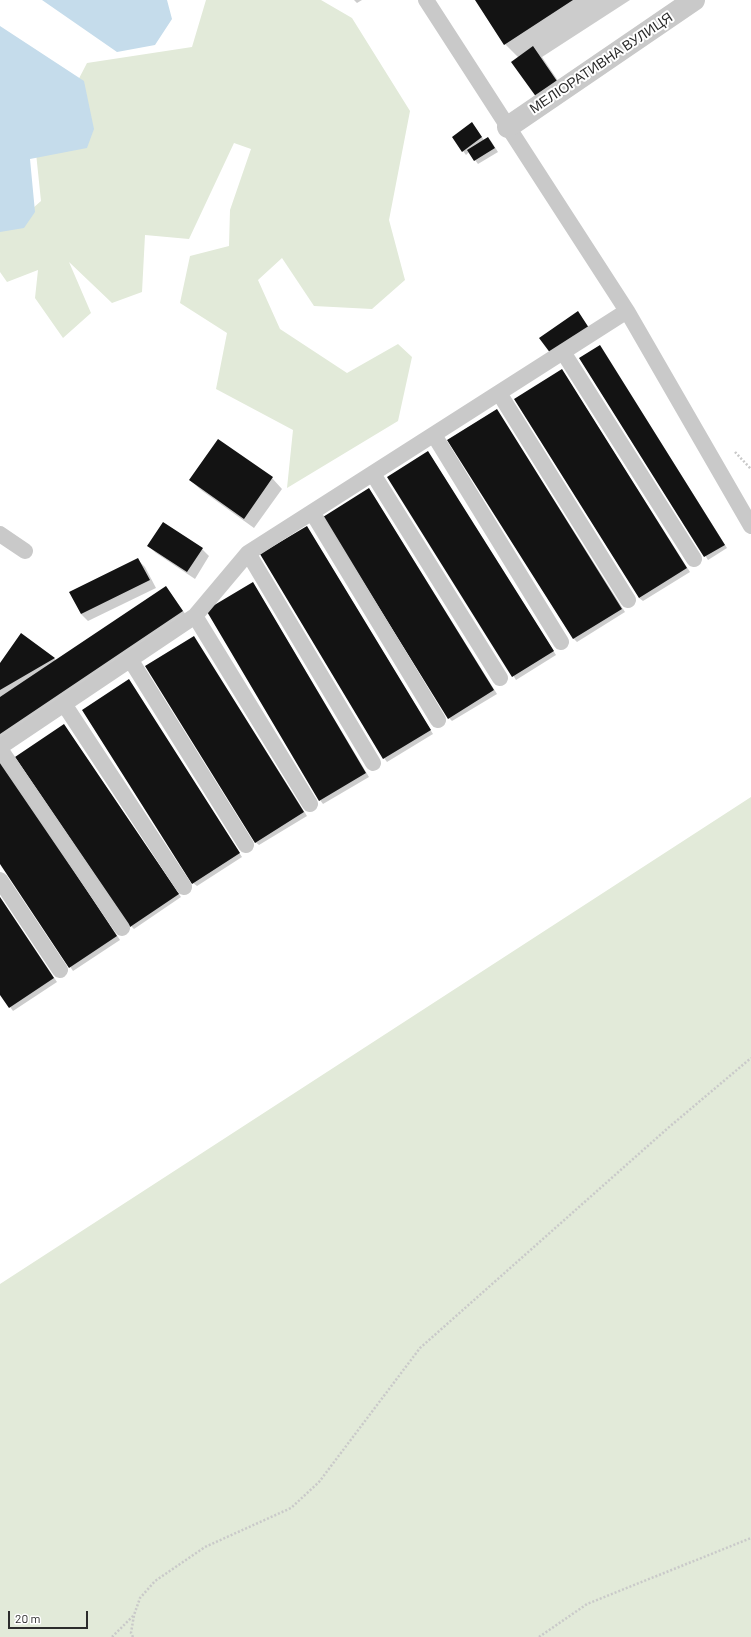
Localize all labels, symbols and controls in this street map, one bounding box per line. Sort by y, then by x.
street label: МЕЛІОРАТИВНА ВУЛИЦЯ [526,9,676,117]
scale bar [10,1603,90,1629]
text: 20 m [15,1611,41,1625]

